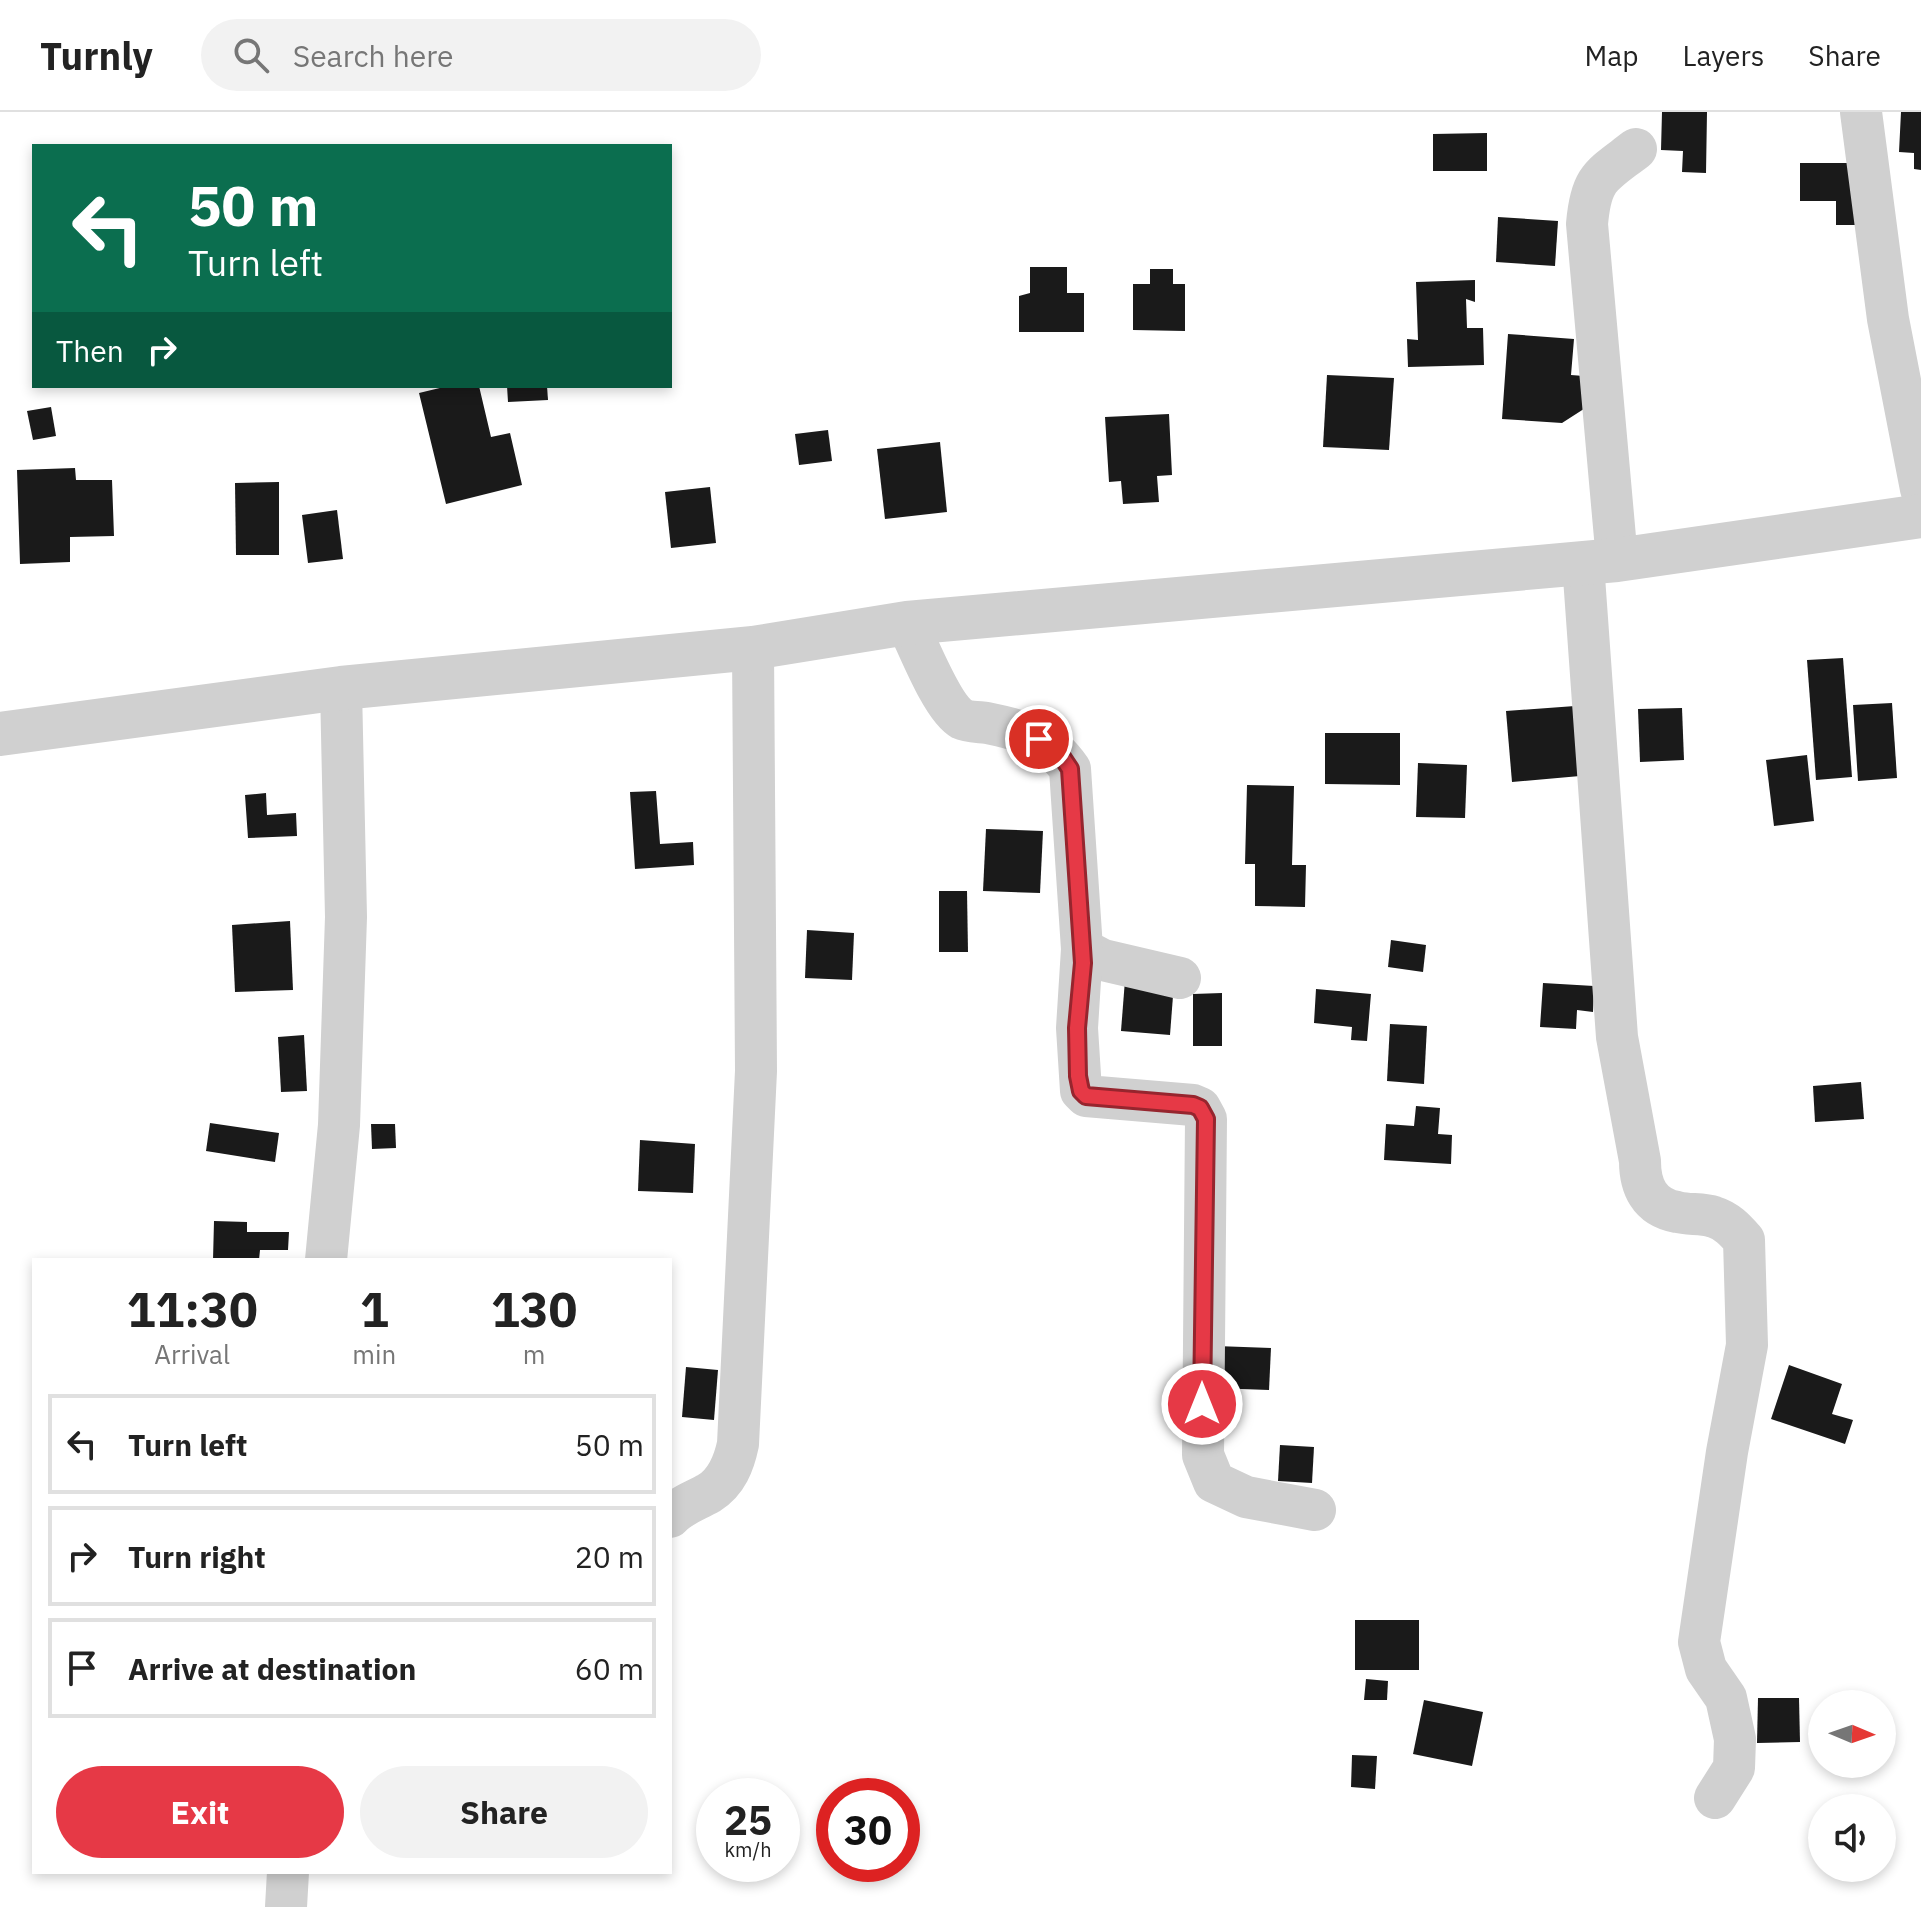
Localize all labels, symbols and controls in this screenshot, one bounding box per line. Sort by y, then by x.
search box [201,19,761,91]
text: Turnly [40,31,153,80]
icon: search [229,33,273,77]
text: Search here [293,36,454,75]
text: Map [1584,37,1638,74]
text: Layers [1682,37,1764,74]
text: Share [1808,37,1881,74]
text: 50 m [188,169,318,241]
icon: left [56,176,160,280]
text: Turn left [188,239,323,286]
icon: right [140,328,184,372]
text: Then [56,331,124,370]
pin [1005,705,1073,773]
icon: arrive [1017,717,1061,761]
text: 11:30 [127,1278,258,1340]
text: 1 [360,1278,389,1340]
text: 130 [491,1278,577,1340]
text: Arrival [154,1337,230,1371]
text: min [352,1337,396,1371]
text: m [523,1337,545,1371]
position arrow [1160,1362,1244,1446]
icon: left [60,1422,104,1466]
text: Turn left [128,1425,247,1464]
text: 50 m [575,1425,644,1464]
icon: right [60,1534,104,1578]
text: Turn right [128,1537,266,1576]
text: 20 m [575,1537,644,1576]
icon: arrive [60,1646,104,1690]
text: Arrive at destination [128,1649,416,1688]
text: 60 m [575,1649,644,1688]
north arrow [1808,1690,1896,1778]
map controls [1808,1690,1896,1882]
button: Exit [56,1766,344,1858]
button: Share [360,1766,648,1858]
speed limit sign: 30 [816,1778,920,1882]
text: 25 [724,1794,772,1846]
button: sound [1808,1794,1896,1882]
text: km/h [724,1836,772,1863]

